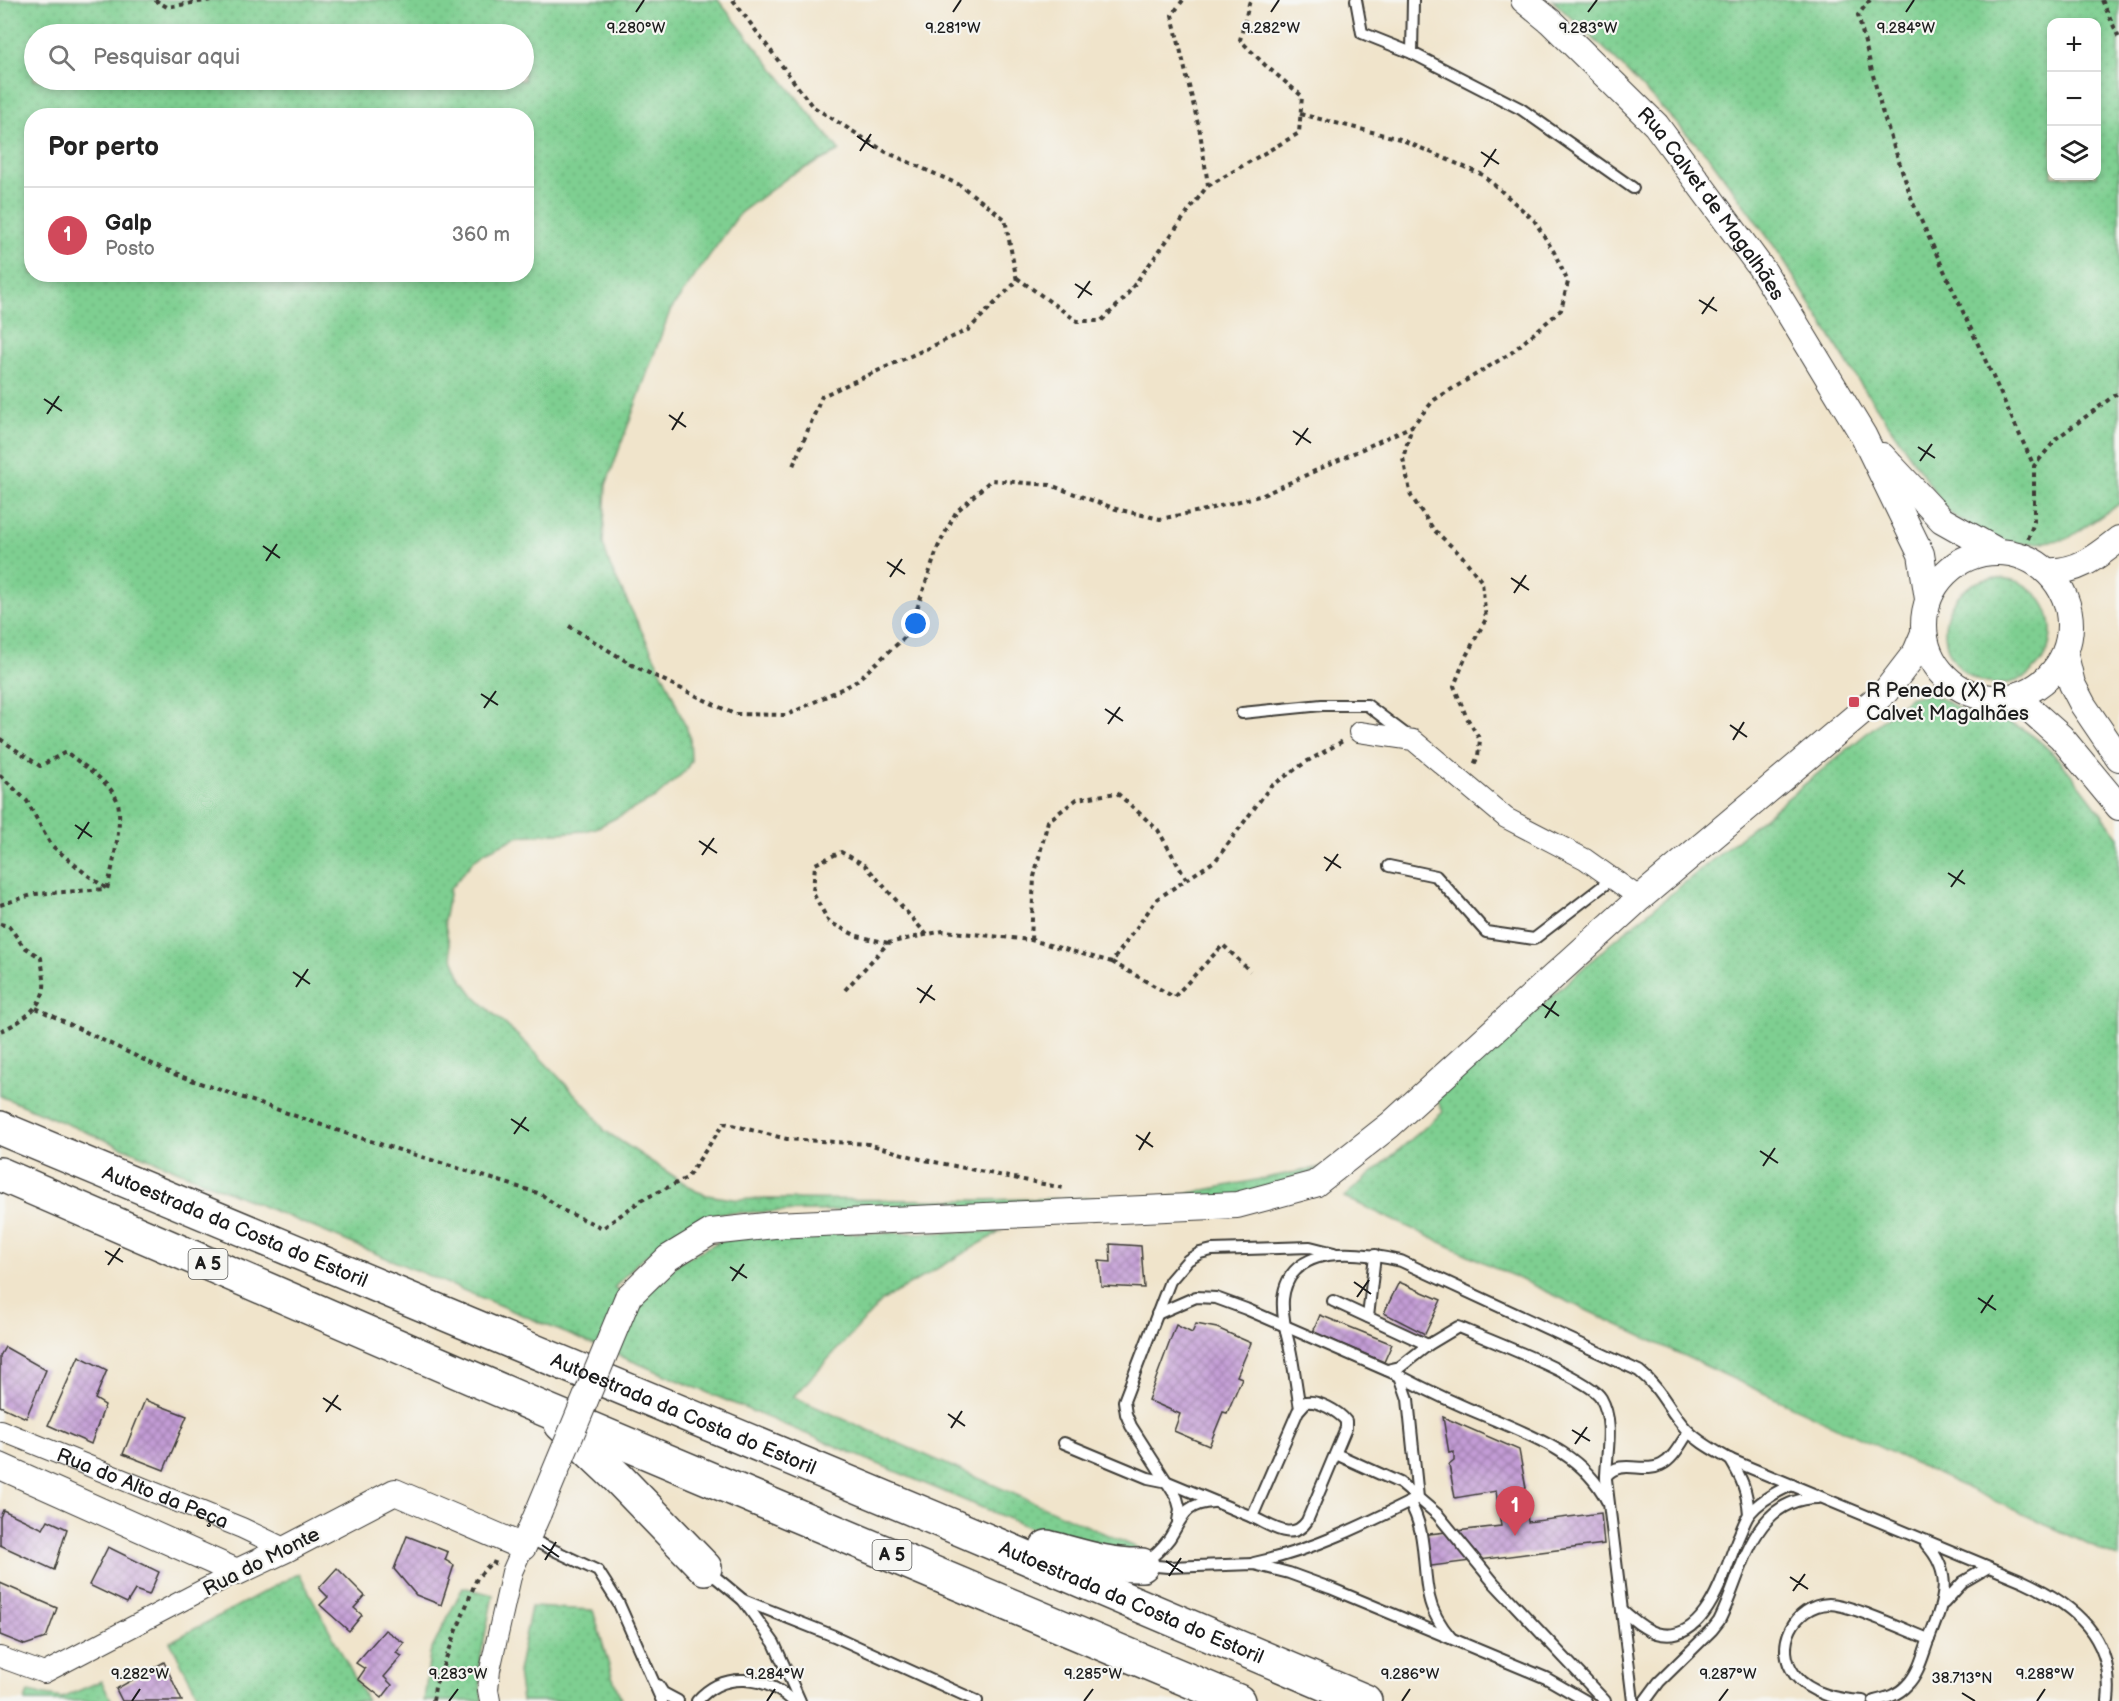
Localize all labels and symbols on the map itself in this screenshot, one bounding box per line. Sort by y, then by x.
text: 9.280°W [607,19,666,38]
text: 9.281°W [925,19,981,38]
text: 9.282°W [1242,19,1300,38]
text: 9.283°W [1559,19,1618,38]
text: 9.284°W [1877,19,1935,38]
street label: Rua Calvet de Magalhães [1632,103,1789,305]
your location [901,609,930,638]
place label: R Penedo (X) R Calvet Magalhães [1866,679,2029,726]
marker: R Penedo (X) R Calvet Magalhães [1847,695,1861,709]
street label: Autoestrada da Costa do Estoril [99,1161,371,1293]
road number: A 5 [188,1249,228,1279]
street label: Autoestrada da Costa do Estoril [547,1348,820,1480]
street label: Rua do Alto da Peça [53,1443,232,1534]
pin: 1 [1496,1486,1534,1536]
street label: Rua do Monte [199,1522,324,1602]
street label: Autoestrada da Costa do Estoril [995,1536,1267,1670]
road number: A 5 [872,1540,912,1570]
text: 9.282°W [111,1665,169,1684]
text: 9.283°W [429,1665,488,1684]
text: 9.284°W [746,1665,804,1684]
text: 9.285°W [1064,1665,1122,1684]
text: 9.286°W [1381,1665,1440,1684]
text: 9.287°W [1699,1665,1757,1684]
text: 9.288°W [2016,1665,2075,1684]
text: 38.713°N [1931,1669,1993,1688]

